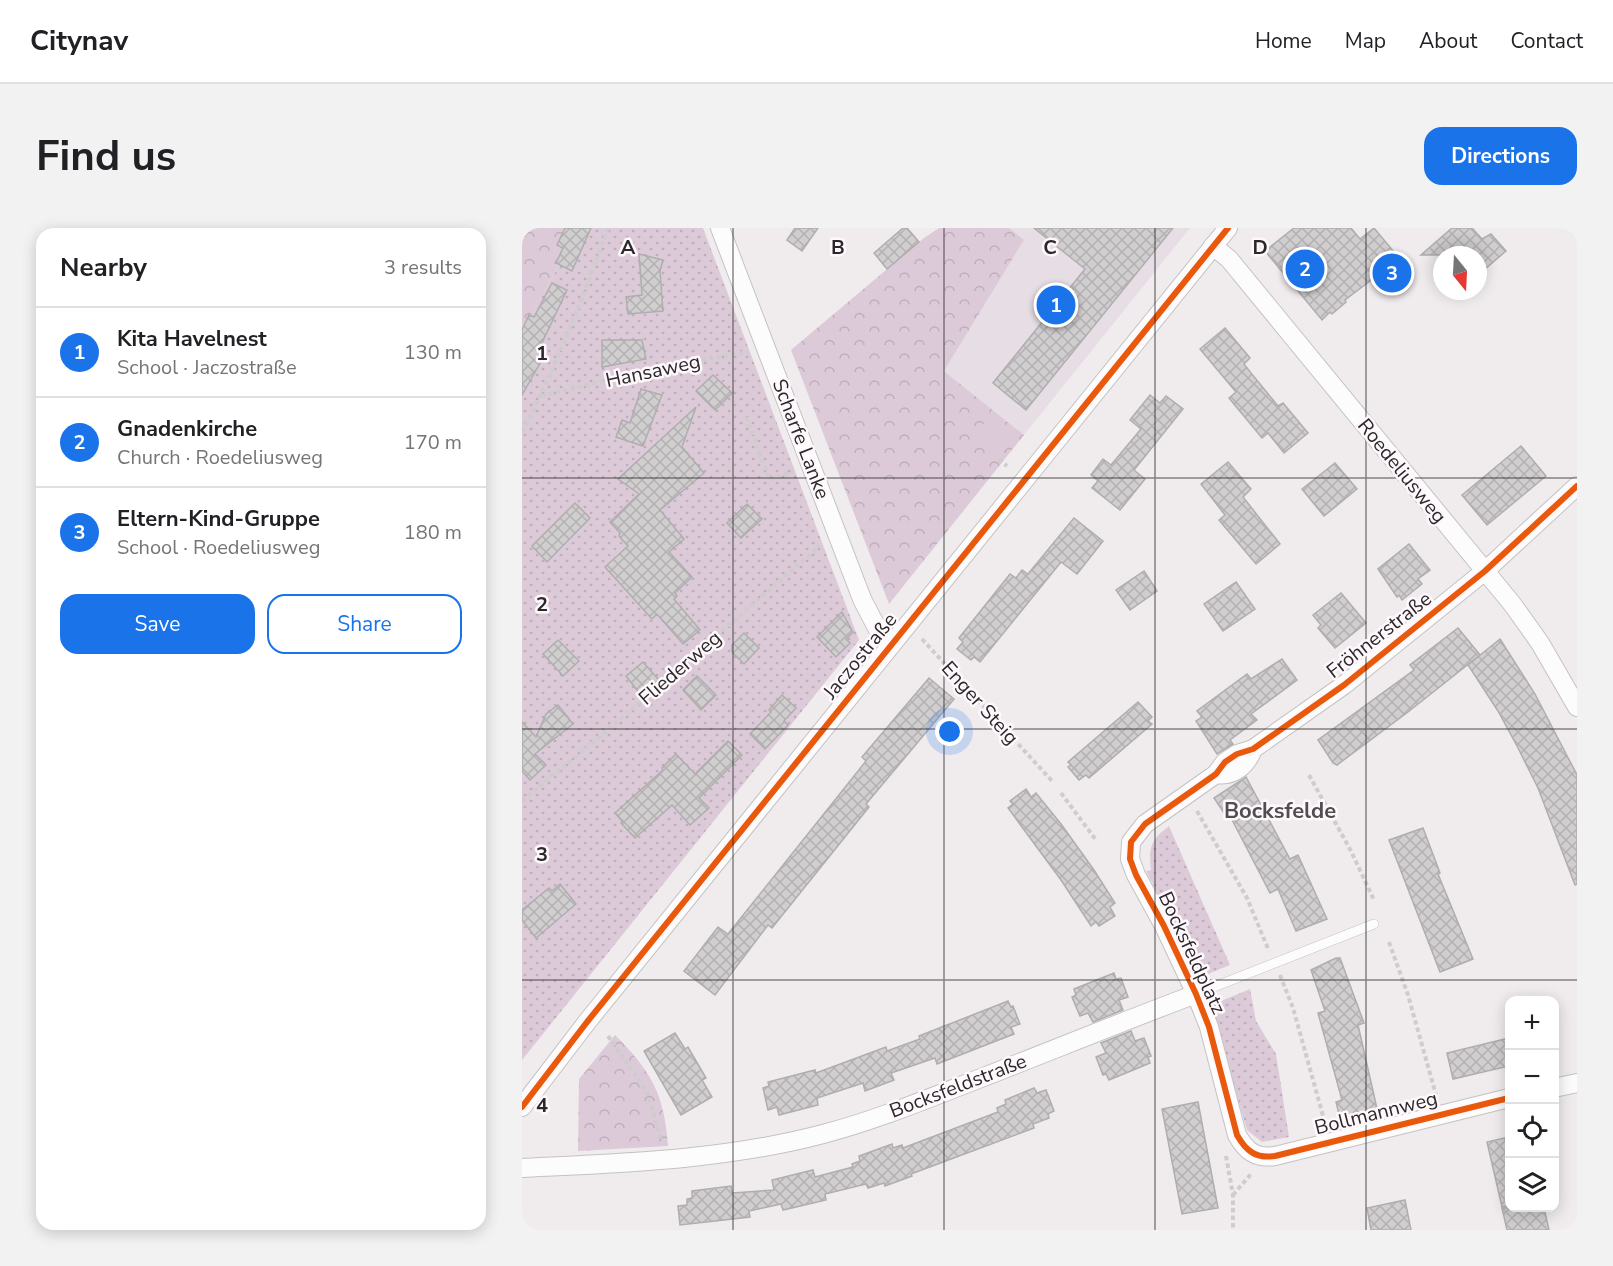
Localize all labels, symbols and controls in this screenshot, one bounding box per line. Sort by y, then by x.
text: Citynav [30,22,128,60]
text: Home [1255,27,1312,55]
text: Map [1345,27,1386,55]
text: About [1419,27,1477,55]
text: Contact [1510,27,1583,55]
button: Directions [1424,127,1577,185]
text: Find us [36,128,176,185]
text: A [621,234,636,261]
text: B [831,234,845,261]
text: C [1043,234,1057,261]
text: D [1252,234,1268,261]
pin: 2 [1286,246,1324,291]
north arrow [1433,246,1487,300]
text: Nearby [60,250,147,285]
pin: 3 [1372,250,1412,296]
text: 3 results [384,254,462,281]
pin: 1 [1036,282,1076,328]
text: Kita Havelnest [117,324,267,354]
text: 1 [74,339,86,366]
text: 130 m [404,339,462,366]
text: 1 [536,340,548,367]
street label: Hansaweg [603,348,703,394]
text: School · Jaczostraße [117,354,297,381]
street label: Scharfe Lanke [766,375,836,503]
street label: Roedeliusweg [1351,413,1453,529]
text: Gnadenkirche [117,414,257,444]
text: 2 [74,429,86,456]
text: 170 m [404,429,462,456]
text: Church · Roedeliusweg [117,444,323,471]
text: Eltern-Kind-Gruppe [117,504,320,534]
text: 3 [74,519,86,546]
text: 180 m [404,519,462,546]
text: School · Roedeliusweg [117,534,320,561]
street label: Fröhnerstraße [1321,585,1437,685]
text: 2 [536,591,548,618]
button: Save [60,594,255,654]
button: Share [267,594,462,654]
street label: Jaczostraße [816,607,903,706]
street label: Fliederweg [633,625,727,711]
street label: Enger Steig [935,655,1025,751]
your location [935,717,964,746]
district label: Bocksfelde [1224,796,1336,826]
text: 3 [536,841,548,868]
street label: Bocksfeldplatz [1152,887,1232,1019]
map controls [1505,996,1559,1212]
button: + [1505,996,1559,1050]
street label: Bocksfeldstraße [885,1047,1031,1125]
button: − [1505,1050,1559,1104]
street label: Bollmannweg [1312,1085,1440,1141]
text: 4 [536,1092,548,1119]
button: locate [1505,1104,1559,1158]
button: layers [1505,1158,1559,1212]

